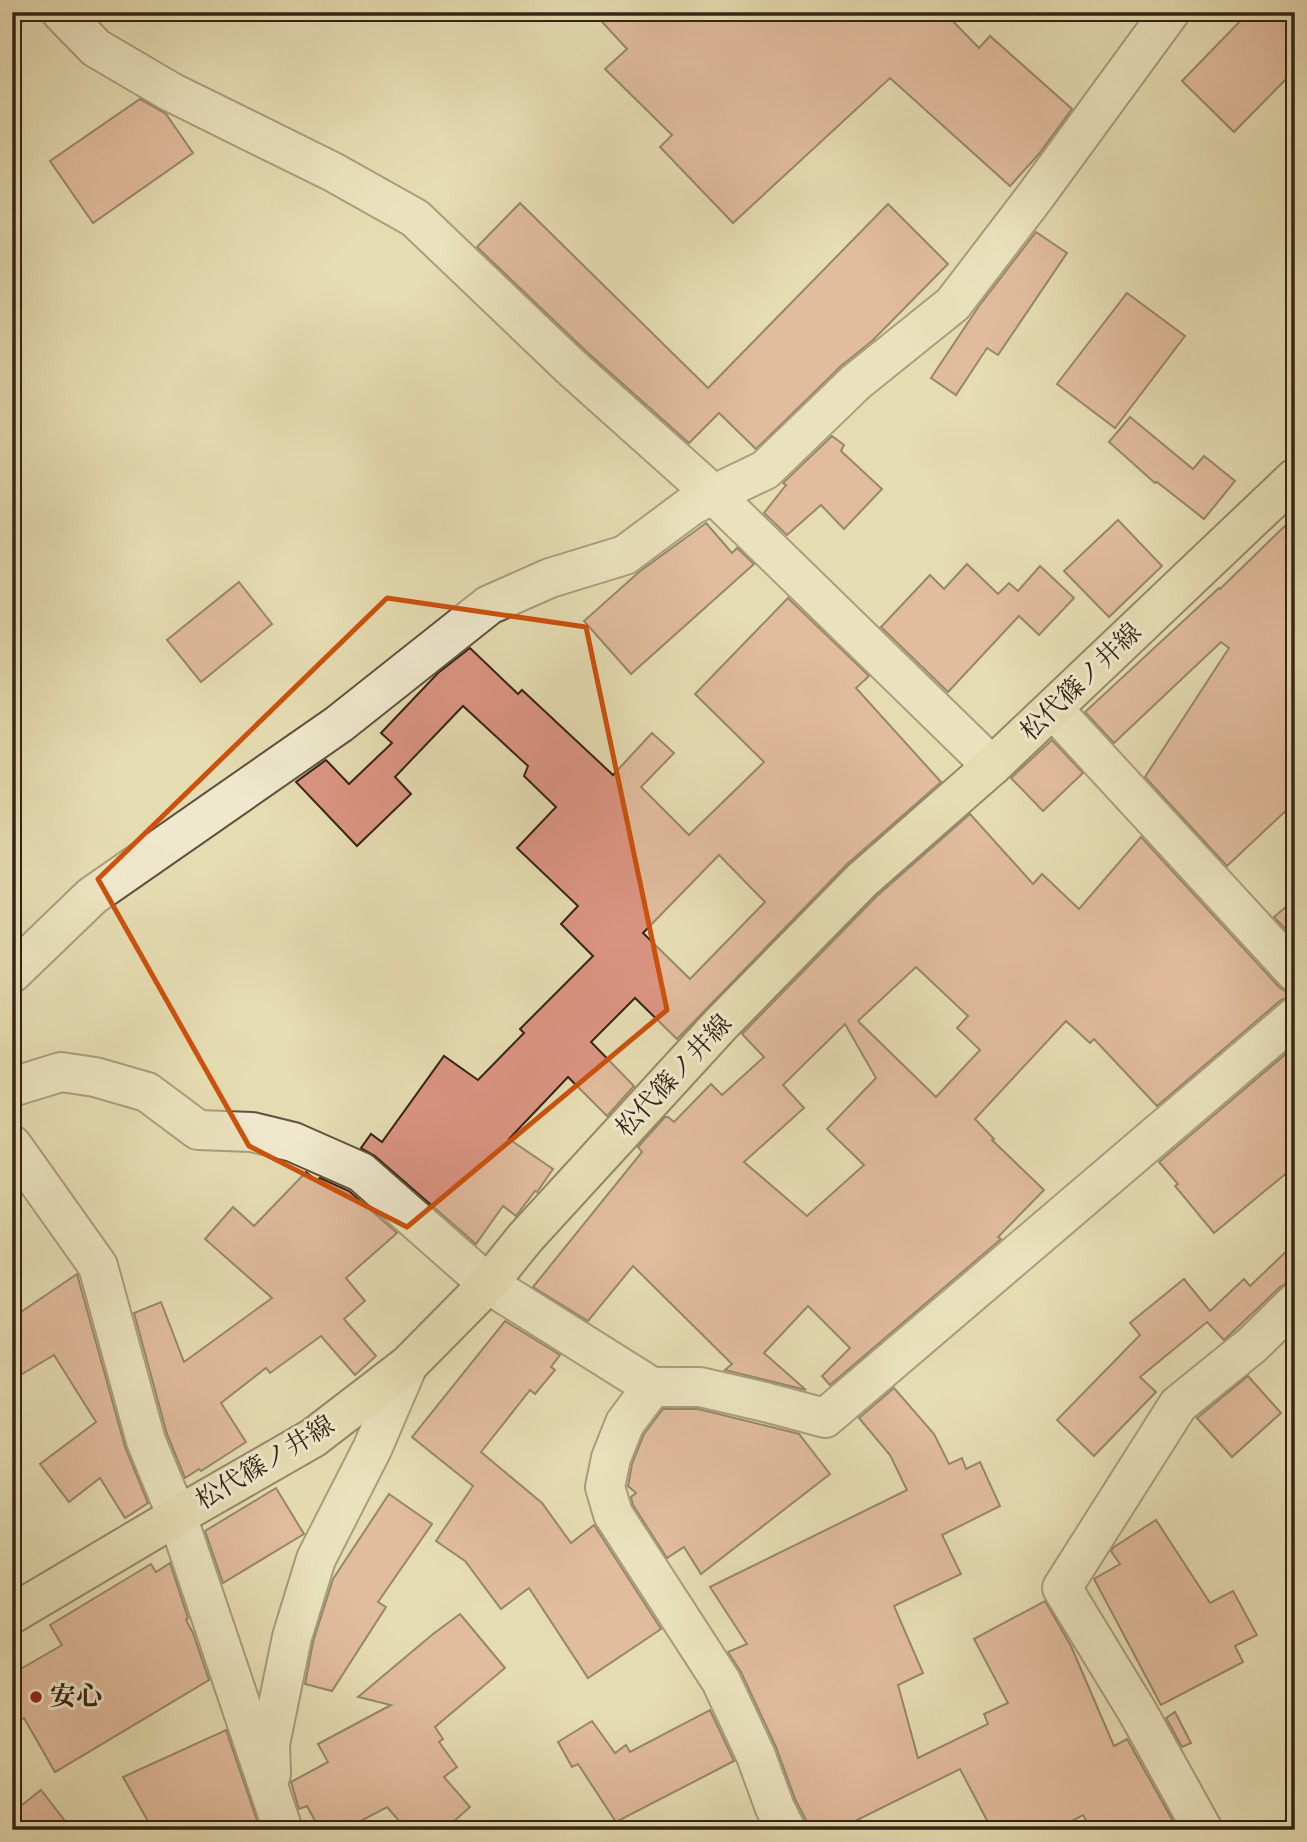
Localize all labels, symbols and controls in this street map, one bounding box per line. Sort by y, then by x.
street label: 松代篠ノ井線 [1014,616,1148,748]
street label: 松代篠ノ井線 [609,1008,739,1144]
street label: 松代篠ノ井線 [190,1409,340,1517]
place label: 安心 [50,1681,102,1713]
marker: 安心 [28,1689,44,1705]

